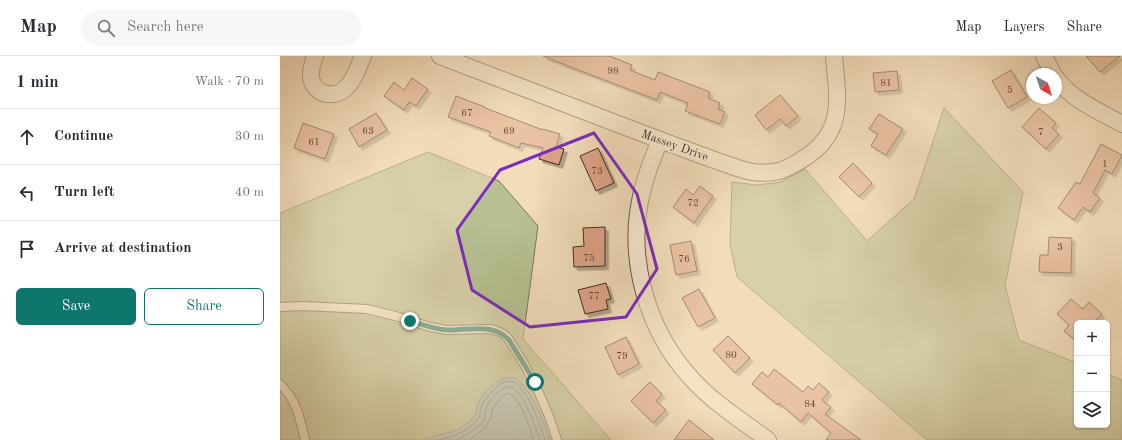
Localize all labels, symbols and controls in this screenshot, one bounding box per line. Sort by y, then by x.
search box [81,10,361,46]
icon: search [95,17,117,39]
text: Map [20,18,57,37]
text: Search here [127,20,204,35]
text: Map [956,20,982,34]
text: Layers [1004,20,1045,34]
text: Share [1067,20,1102,34]
house number: 98 [607,66,619,76]
north arrow [1026,68,1062,104]
text: 1 min [16,74,59,91]
text: Walk · 70 m [195,75,264,88]
house number: 81 [880,78,892,88]
house number: 5 [1007,85,1013,95]
house number: 67 [461,108,473,118]
icon: ahead [16,126,38,148]
house number: 63 [362,126,374,136]
house number: 69 [503,126,515,136]
house number: 7 [1038,127,1044,137]
street label: Massey Drive [639,128,710,164]
text: Continue [54,129,113,144]
text: 30 m [235,130,264,143]
house number: 61 [308,137,320,147]
house number: 1 [1102,159,1108,169]
house number: 73 [591,166,603,176]
icon: left [16,182,38,204]
text: Turn left [54,185,114,200]
text: 40 m [235,186,264,199]
house number: 72 [687,198,699,208]
icon: arrive [16,238,38,260]
text: Arrive at destination [54,241,192,256]
house number: 3 [1057,242,1063,252]
house number: 75 [583,253,595,263]
house number: 76 [678,254,690,264]
button: Save [16,288,136,325]
button: Share [144,288,264,325]
house number: 77 [588,291,600,301]
route end [401,312,419,330]
map controls [1074,320,1110,428]
button: + [1074,320,1110,356]
house number: 80 [725,350,737,360]
house number: 79 [616,351,628,361]
button: − [1074,356,1110,392]
route start [526,373,544,391]
button: layers [1074,392,1110,428]
house number: 84 [804,399,816,409]

